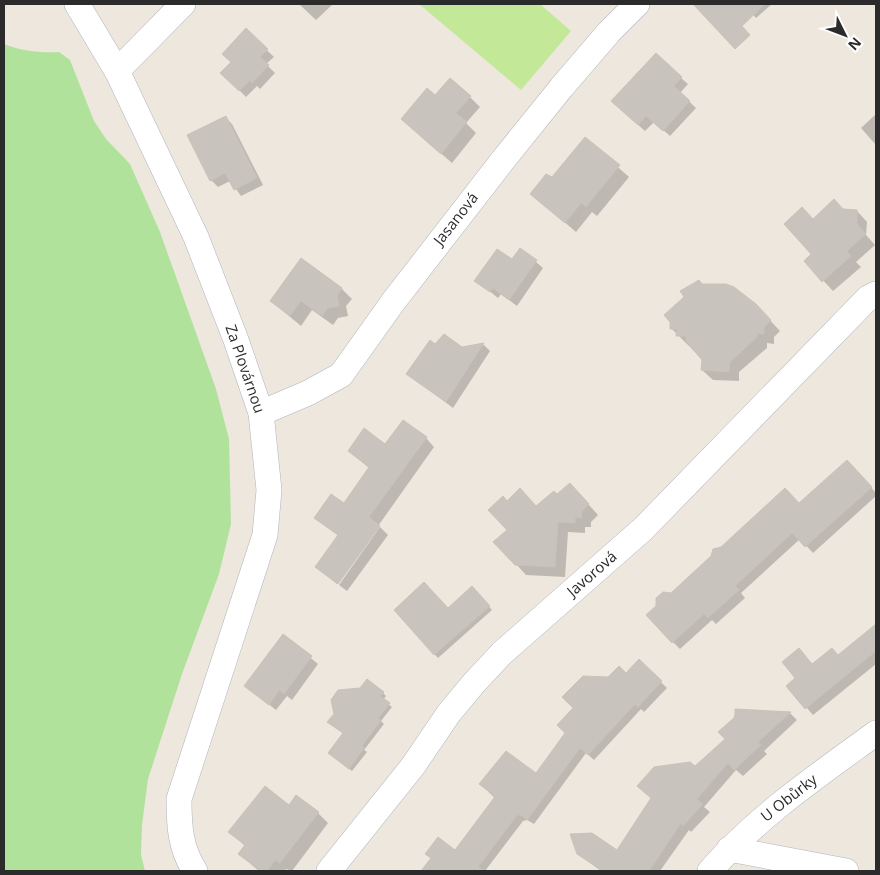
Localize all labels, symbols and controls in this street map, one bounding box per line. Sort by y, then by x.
north arrow [820,10,870,60]
text: N [844,33,866,55]
street label: Jasanová [427,188,482,251]
street label: Za Plovárnou [222,322,270,415]
street label: Javorová [561,546,620,602]
street label: U Obůrky [756,769,821,826]

